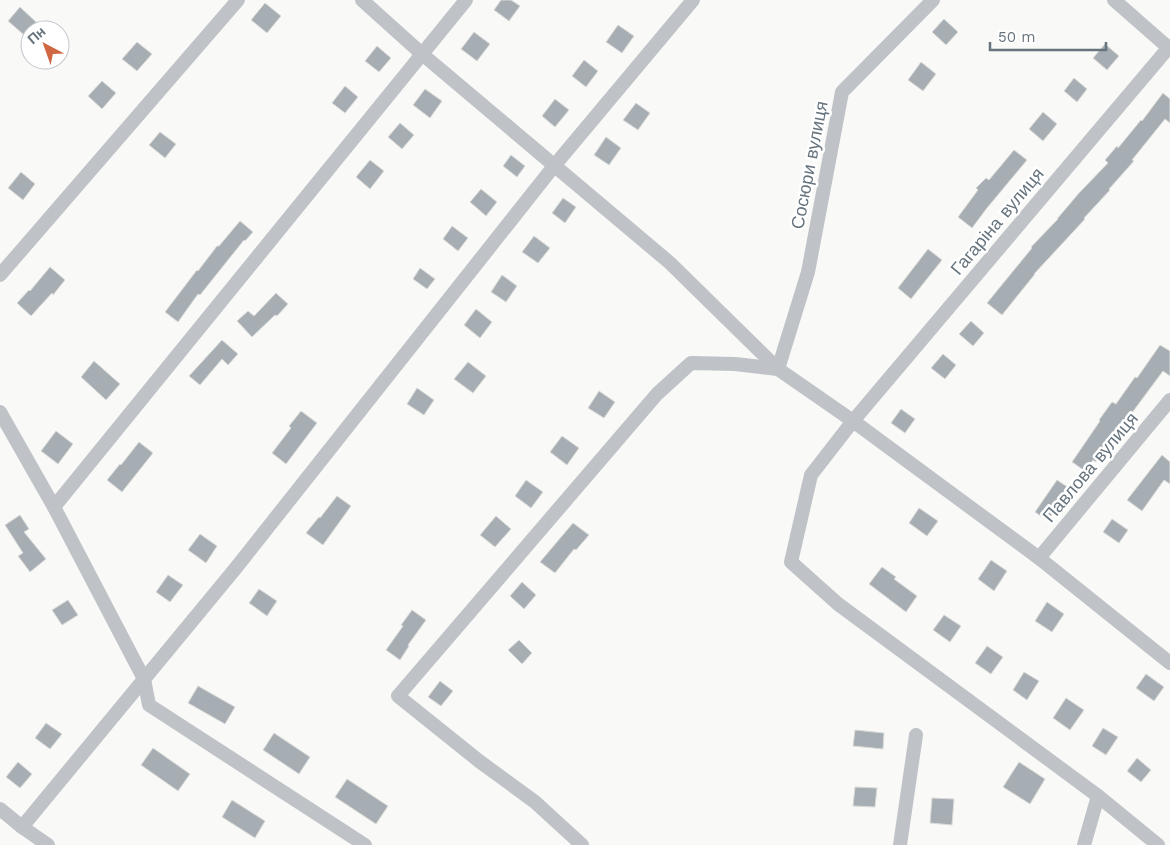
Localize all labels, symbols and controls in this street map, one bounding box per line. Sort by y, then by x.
north arrow [20,20,70,70]
scale bar [990,20,1106,52]
text: Пн [24,23,49,47]
text: 50 m [998,28,1035,46]
street label: Сосюри вулиця [786,99,832,231]
street label: Гагаріна вулиця [946,163,1048,279]
street label: Павлова вулиця [1038,408,1142,526]

